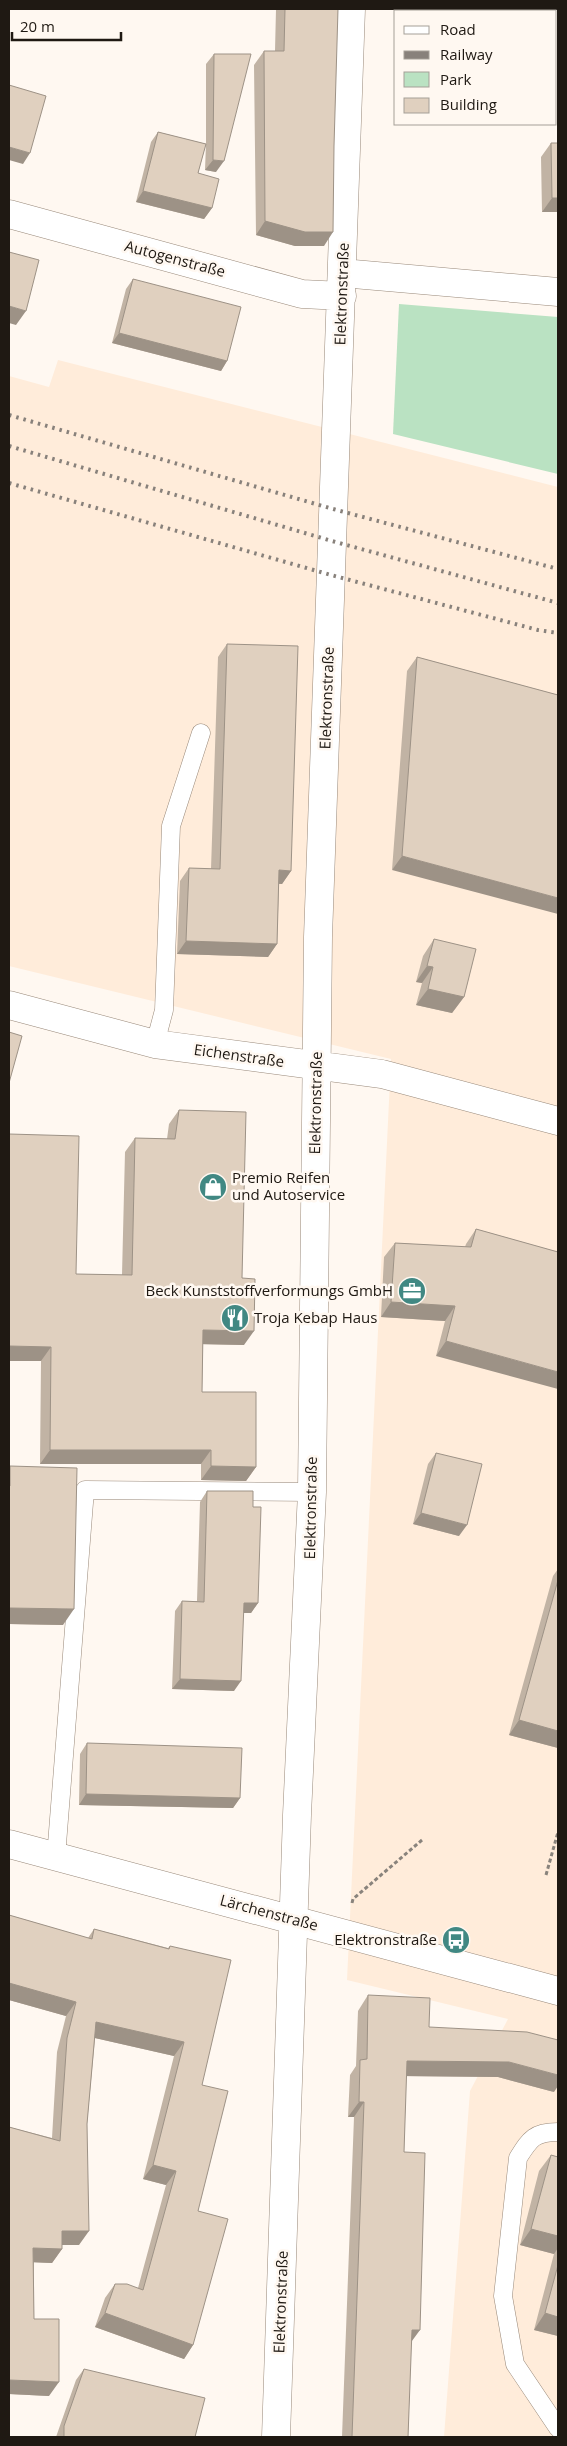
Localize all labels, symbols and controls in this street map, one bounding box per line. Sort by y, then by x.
scale bar [12,10,121,42]
legend [394,10,557,125]
text: 20 m [20,16,55,36]
text: Road [440,19,476,39]
text: Railway [440,44,493,64]
text: Park [440,69,471,89]
text: Building [440,94,497,114]
street label: Autogenstraße [123,235,228,281]
street label: Elektronstraße [329,242,353,346]
street label: Elektronstraße [314,646,338,750]
street label: Eichenstraße [193,1039,286,1071]
street label: Elektronstraße [304,1051,326,1155]
place label: Premio Reifen und Autoservice [232,1167,345,1204]
shop icon: Premio Reifen und Autoservice [198,1172,228,1202]
office icon: Beck Kunststoffverformungs GmbH [397,1276,427,1306]
place label: Beck Kunststoffverformungs GmbH [145,1280,393,1300]
restaurant icon: Troja Kebap Haus [220,1303,250,1333]
place label: Troja Kebap Haus [254,1307,377,1327]
street label: Elektronstraße [299,1456,321,1560]
street label: Lärchenstraße [218,1889,321,1935]
bus stop icon: Elektronstraße [441,1925,471,1955]
place label: Elektronstraße [334,1929,437,1949]
street label: Elektronstraße [268,2250,292,2354]

